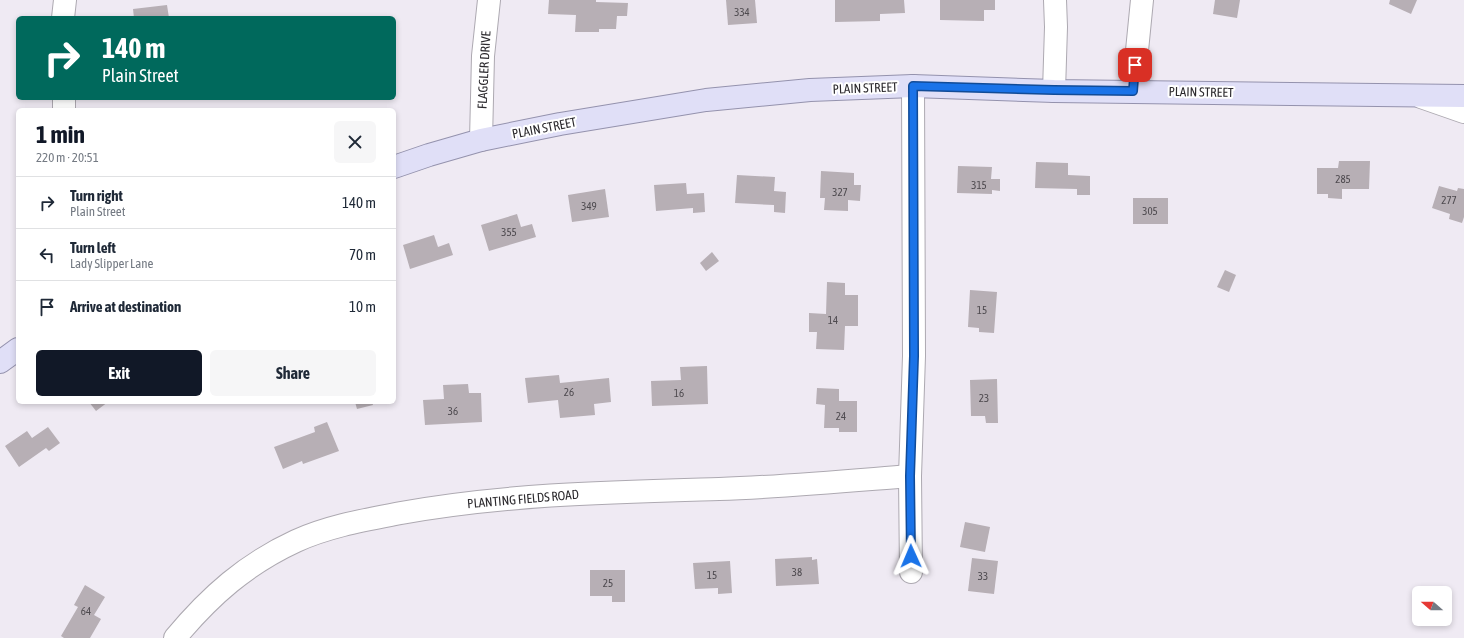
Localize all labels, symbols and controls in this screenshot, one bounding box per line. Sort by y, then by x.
house number: 334 [734,6,750,18]
street label: FLAGGLER DRIVE [474,30,494,109]
icon: right [36,32,88,84]
text: 140 m [102,32,165,64]
pin [1118,48,1152,82]
icon: arrive [1124,54,1146,76]
text: Plain Street [102,65,179,86]
street label: PLAIN STREET [832,79,898,97]
street label: PLAIN STREET [1168,84,1234,100]
street label: PLAIN STREET [511,114,578,142]
text: 1 min [36,121,85,148]
button: close [334,121,376,163]
text: 220 m · 20:51 [36,150,99,165]
house number: 285 [1335,173,1351,185]
house number: 315 [971,179,987,191]
house number: 327 [832,186,848,198]
text: Turn right [70,187,123,204]
icon: right [36,192,58,214]
text: 140 m [342,194,376,211]
house number: 277 [1441,194,1457,206]
house number: 349 [581,200,597,212]
text: Plain Street [70,204,125,219]
house number: 305 [1142,205,1158,217]
house number: 355 [501,226,517,238]
text: Turn left [70,239,116,256]
icon: left [36,244,58,266]
text: 70 m [349,246,376,263]
text: Lady Slipper Lane [70,256,153,271]
icon: arrive [36,296,58,318]
text: Arrive at destination [70,298,181,315]
text: 10 m [349,298,376,315]
house number: 15 [977,304,987,316]
house number: 14 [828,314,838,326]
button: Exit [36,350,202,396]
button: Share [210,350,376,396]
house number: 26 [564,386,574,398]
house number: 16 [674,387,684,399]
house number: 23 [979,392,989,404]
house number: 36 [448,405,458,417]
house number: 24 [836,410,846,422]
street label: PLANTING FIELDS ROAD [467,487,579,511]
position arrow [890,535,932,577]
house number: 38 [792,566,802,578]
house number: 15 [707,569,717,581]
house number: 33 [978,570,988,582]
house number: 25 [603,577,613,589]
north arrow [1412,586,1452,626]
map controls [1412,586,1452,626]
house number: 64 [81,605,91,617]

